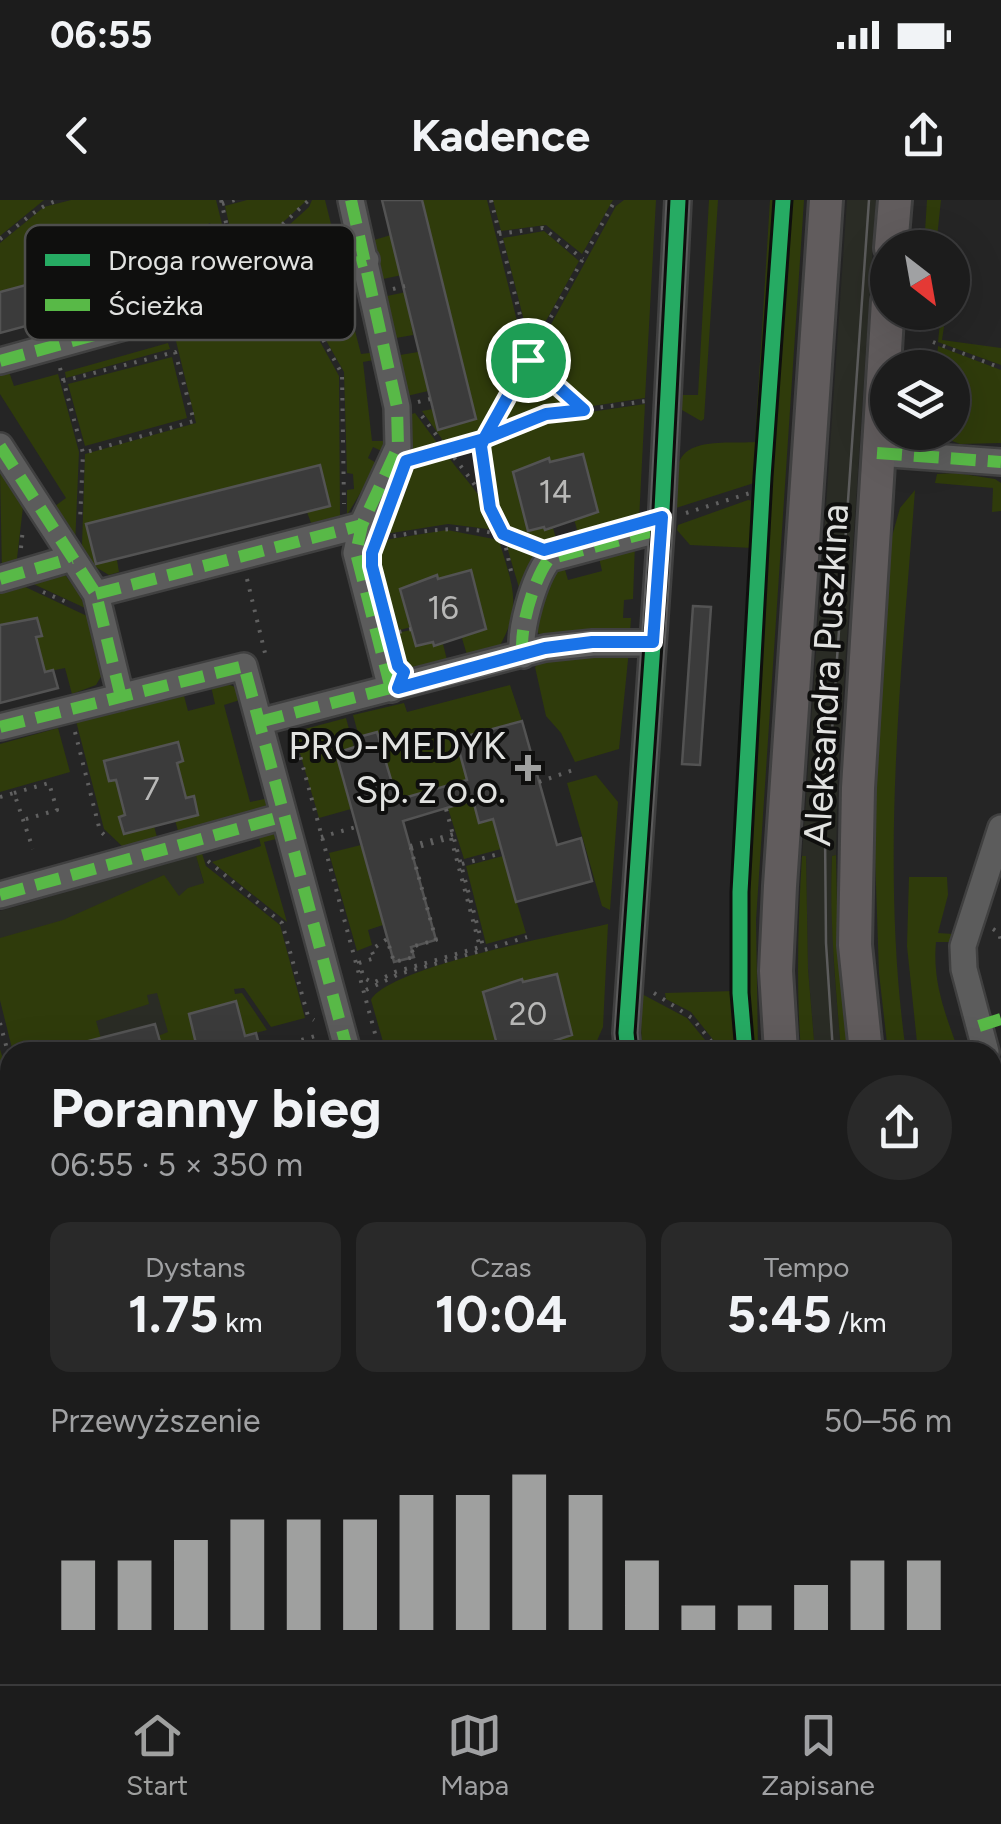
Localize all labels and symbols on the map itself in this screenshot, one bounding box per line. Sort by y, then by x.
legend [25,225,355,340]
north arrow [870,230,970,330]
text: Droga rowerowa [108,243,314,277]
text: Ścieżka [108,288,203,322]
pin [486,318,571,403]
house number: 14 [538,473,572,511]
street label: Aleksandra Puszkina [794,503,858,847]
house number: 16 [427,589,459,627]
place label: PRO-MEDYK Sp. z o.o. [288,723,506,813]
marker: PRO-MEDYK Sp. z o.o. [515,755,541,781]
house number: 7 [142,770,160,808]
house number: 20 [509,995,547,1033]

